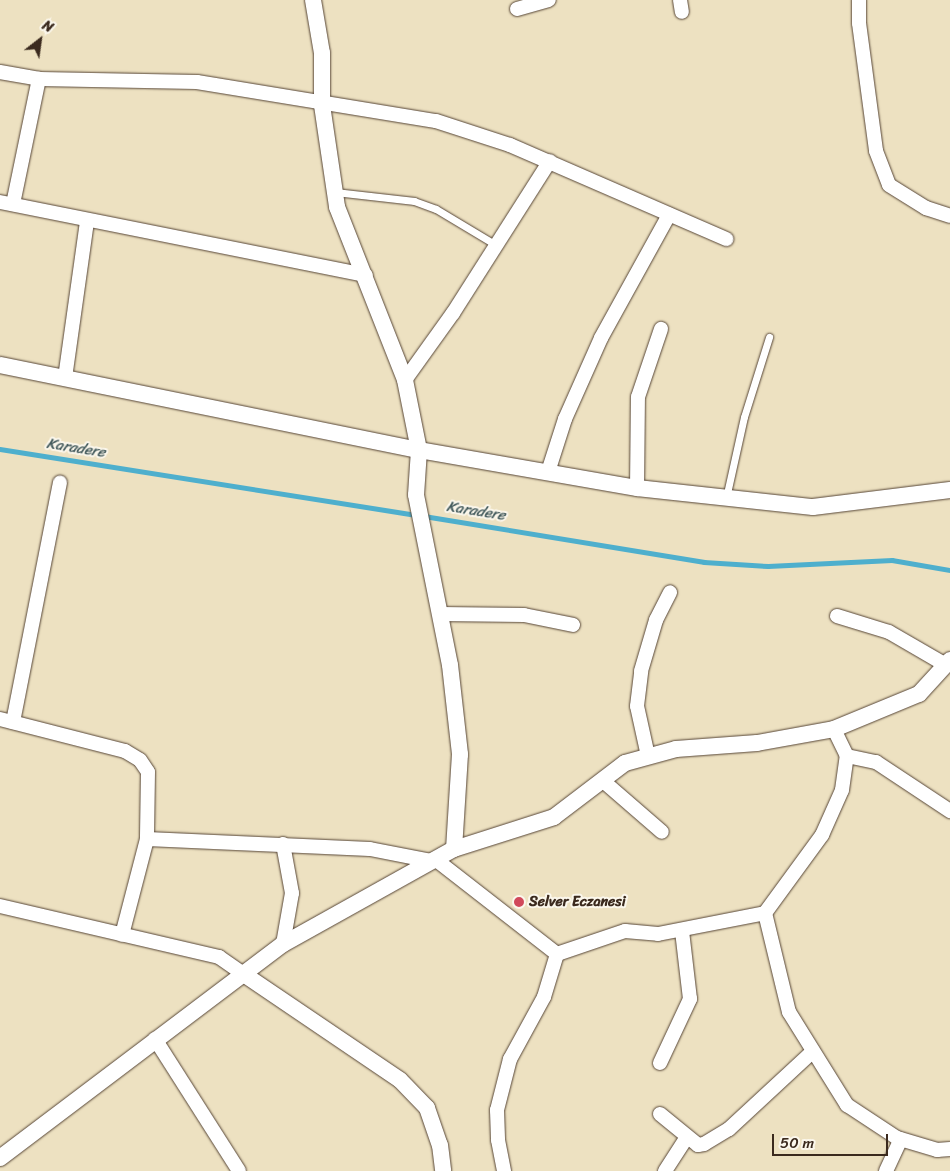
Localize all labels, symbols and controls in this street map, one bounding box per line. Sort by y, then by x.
text: N [37,13,58,40]
north arrow [15,15,65,65]
water label: Karadere [45,434,107,462]
water label: Karadere [445,497,507,525]
place label: Selver Eczanesi [529,894,626,910]
marker: Selver Eczanesi [513,896,525,908]
scale bar [775,1124,891,1156]
text: 50 m [780,1130,814,1156]

